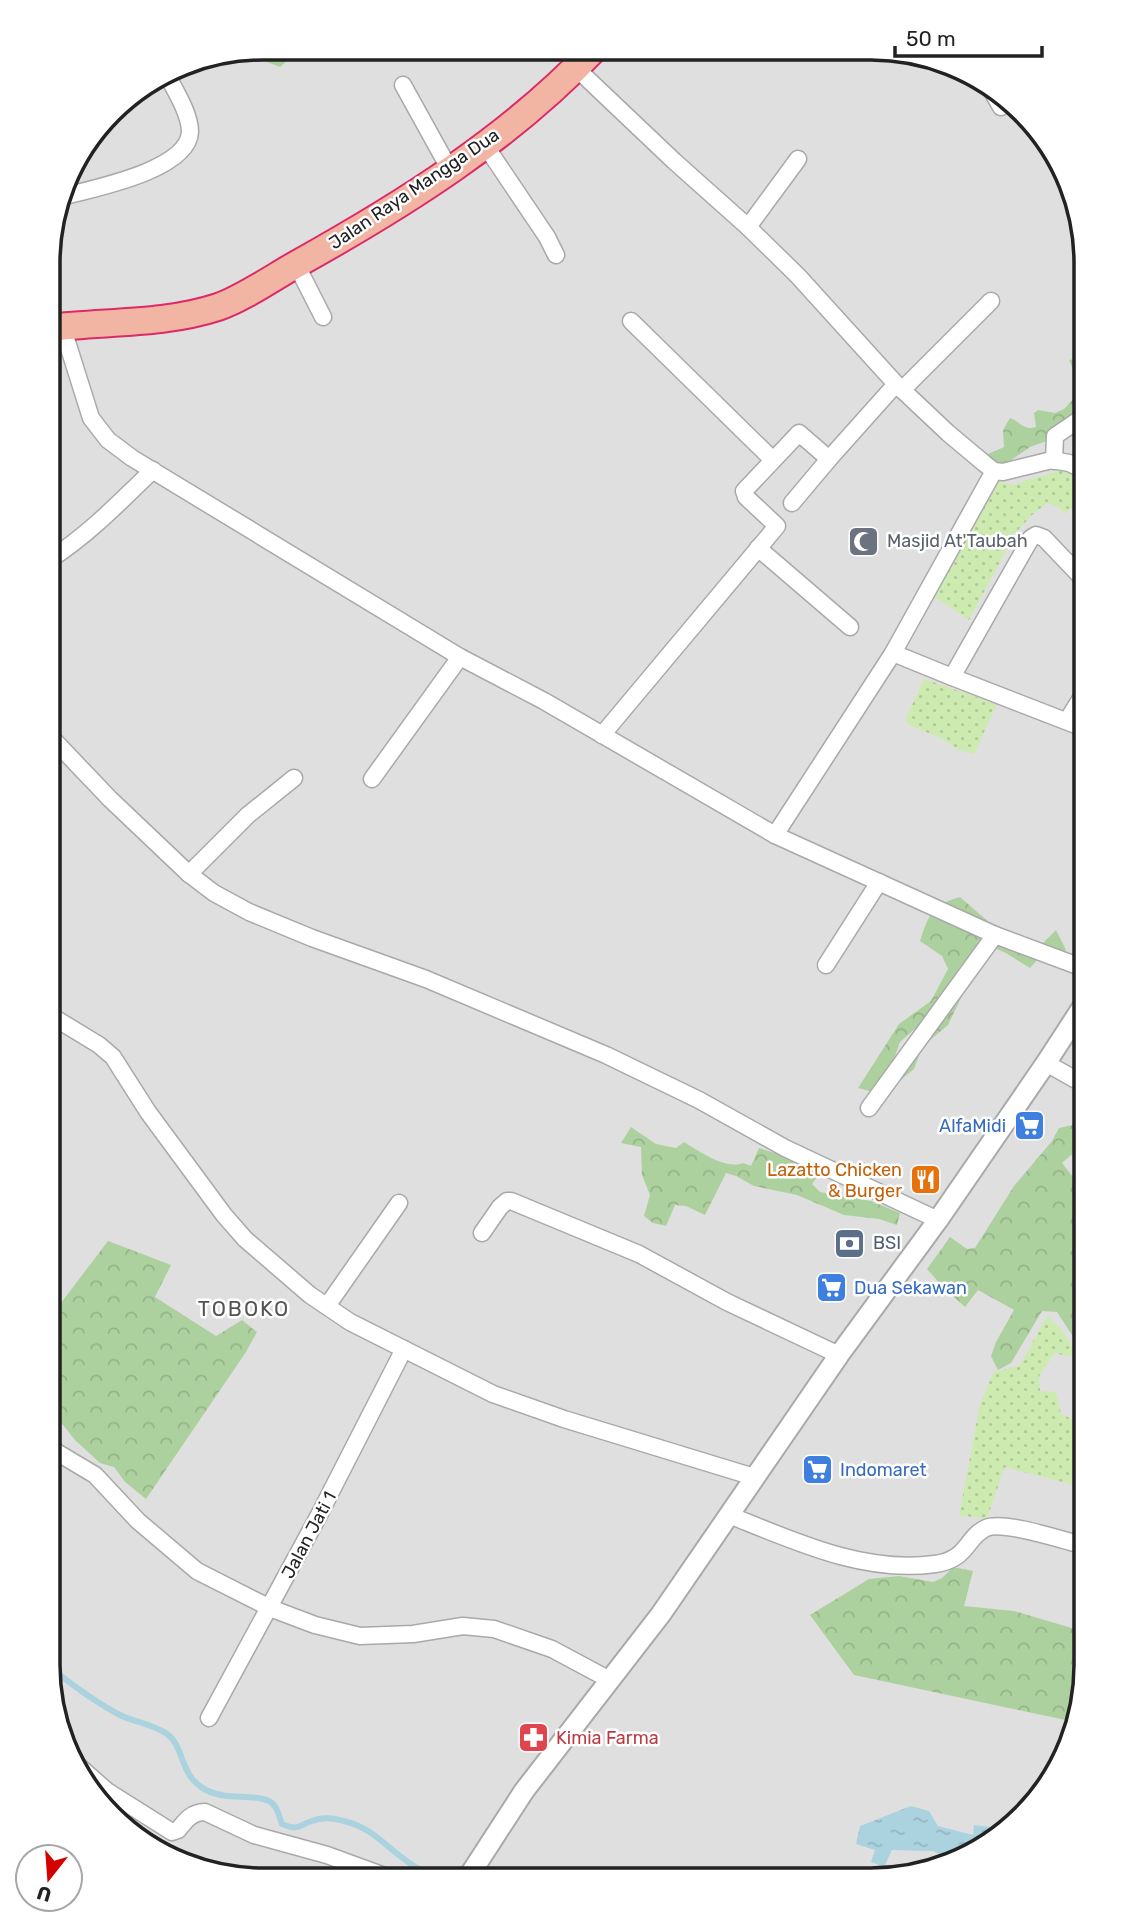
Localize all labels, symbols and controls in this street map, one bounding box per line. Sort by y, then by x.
scale bar [895,14,1042,58]
text: 50 m [906,26,956,51]
street label: Jalan Raya Mangga Dua [325,124,503,254]
mosque icon: Masjid At'Taubah [847,524,881,558]
place label: Masjid At'Taubah [887,530,1028,552]
supermarket icon: AlfaMidi [1012,1109,1046,1143]
place label: AlfaMidi [939,1115,1006,1137]
place label: Lazatto Chicken & Burger [767,1159,902,1202]
restaurant icon: Lazatto Chicken & Burger [908,1163,942,1197]
bank icon: BSI [833,1226,867,1260]
place label: BSI [873,1232,901,1254]
supermarket icon: Dua Sekawan [814,1271,848,1305]
place label: Dua Sekawan [854,1277,967,1299]
district label: TOBOKO [198,1296,290,1321]
supermarket icon: Indomaret [800,1453,834,1487]
place label: Indomaret [840,1459,927,1481]
street label: Jalan Jati 1 [277,1488,341,1582]
pharmacy icon: Kimia Farma [516,1721,550,1755]
place label: Kimia Farma [556,1727,659,1749]
north arrow [14,1843,84,1913]
text: U [34,1881,54,1907]

